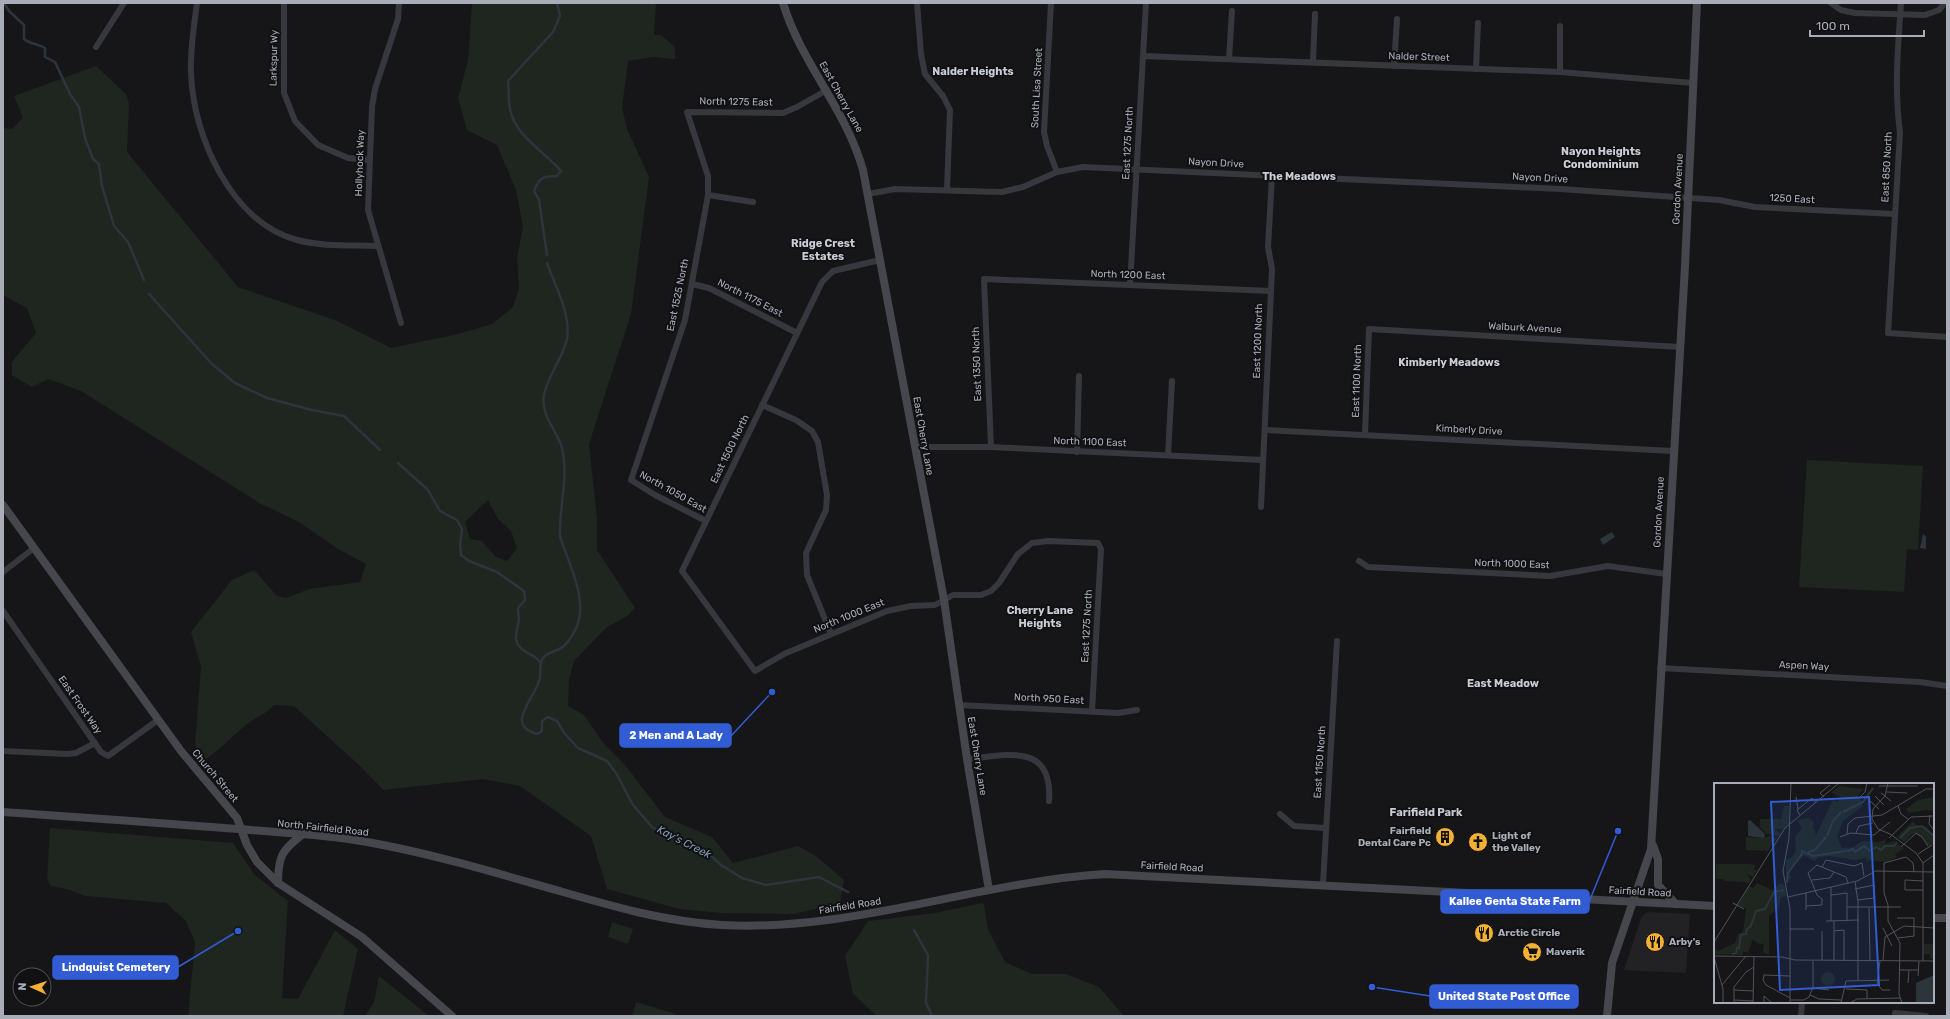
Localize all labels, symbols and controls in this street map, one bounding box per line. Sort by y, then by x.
scale bar [1810,12,1924,38]
text: 100 m [1816,19,1850,33]
street label: Larkspur Wy [268,29,281,86]
street label: South Lisa Street [1029,47,1045,128]
street label: Nalder Street [1388,50,1450,64]
street label: East Cherry Lane [816,59,866,135]
district label: Nalder Heights [932,65,1014,78]
street label: North 1275 East [699,95,773,109]
street label: East 1275 North [1120,106,1136,180]
street label: Hollyhock Way [353,129,367,197]
street label: East 850 North [1879,131,1895,203]
district label: Nayon Heights Condominium [1561,145,1641,171]
street label: Gordon Avenue [1670,153,1686,225]
street label: Nayon Drive [1188,156,1245,170]
district label: The Meadows [1262,170,1336,183]
street label: Nayon Drive [1512,171,1569,185]
street label: 1250 East [1769,192,1815,206]
district label: Ridge Crest Estates [791,237,855,263]
street label: East 1525 North [664,258,692,332]
street label: North 1200 East [1090,268,1166,282]
street label: North 1175 East [715,276,785,320]
street label: East 1200 North [1251,303,1265,379]
street label: Walburk Avenue [1488,320,1563,336]
street label: East 1350 North [970,327,984,401]
street label: East 1100 North [1350,344,1364,418]
district label: Kimberly Meadows [1398,356,1500,369]
street label: East Cherry Lane [910,396,936,477]
street label: East 1500 North [708,413,752,485]
street label: Kimberly Drive [1435,422,1503,438]
street label: North 1100 East [1053,435,1127,449]
street label: North 1050 East [637,469,709,515]
street label: Gordon Avenue [1651,476,1667,548]
street label: North 1000 East [1474,557,1550,571]
street label: East 1275 North [1079,589,1095,663]
street label: North 1000 East [812,596,886,636]
district label: Cherry Lane Heights [1007,604,1074,630]
street label: Aspen Way [1779,659,1830,673]
street label: East Frost Way [56,674,105,737]
district label: East Meadow [1467,677,1539,690]
street label: North 950 East [1014,691,1084,707]
street label: East Cherry Lane [965,716,989,797]
callout: 2 Men and A Lady [620,724,731,747]
street label: East 1150 North [1311,725,1329,799]
text: 2 Men and A Lady [629,729,723,742]
street label: Church Street [189,747,241,805]
inset map [1714,783,1934,1003]
district label: Farifield Park [1390,806,1463,819]
street label: North Fairfield Road [277,817,369,839]
water label: Kay's Creek [655,823,714,861]
place label: Fairfield Dental Care Pc [1358,825,1431,849]
building icon: Fairfield Dental Care Pc [1434,826,1456,848]
place label: Light of the Valley [1492,830,1541,854]
church icon: Light of the Valley [1467,831,1489,853]
street label: Fairfield Road [1140,859,1204,875]
street label: Fairfield Road [1608,884,1672,900]
callout: Kallee Genta State Farm [1441,890,1589,913]
street label: Fairfield Road [818,895,882,917]
text: Kallee Genta State Farm [1449,895,1581,908]
restaurant icon: Arctic Circle [1473,922,1495,944]
place label: Arctic Circle [1498,927,1560,939]
restaurant icon: Arby's [1644,931,1666,953]
place label: Arby's [1669,936,1701,948]
supermarket icon: Maverik [1521,941,1543,963]
place label: Maverik [1546,946,1585,958]
callout: Lindquist Cemetery [53,956,178,979]
text: Lindquist Cemetery [62,961,171,974]
north arrow [12,967,52,1007]
text: N [16,982,29,991]
callout: United State Post Office [1430,985,1578,1008]
text: United State Post Office [1438,990,1570,1003]

